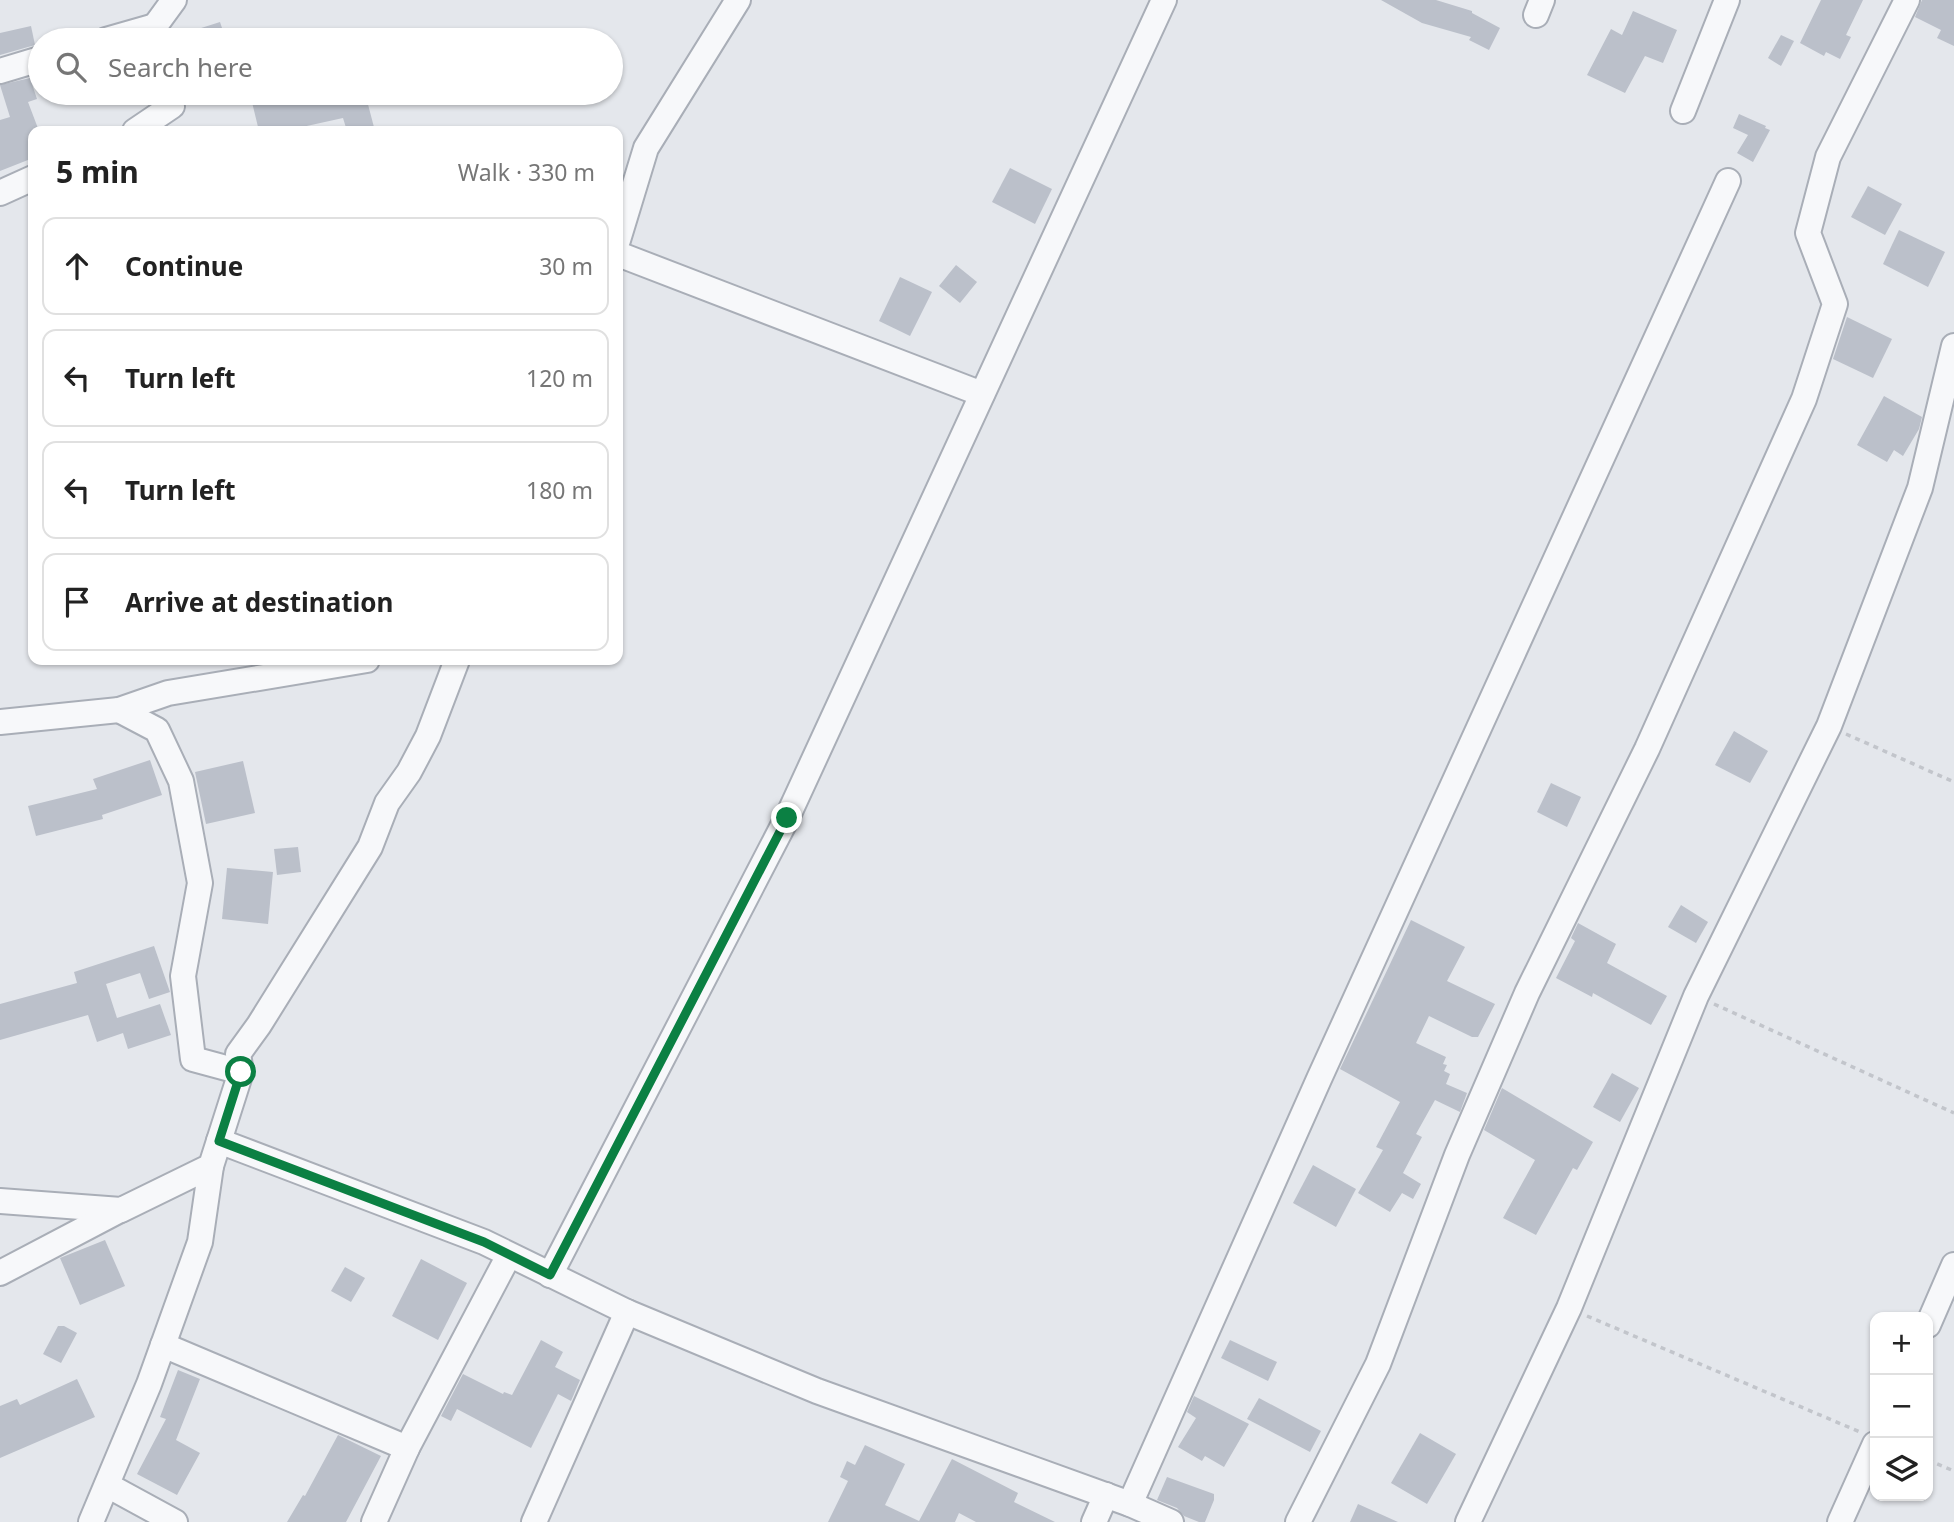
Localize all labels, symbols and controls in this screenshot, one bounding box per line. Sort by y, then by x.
search box [28,28,623,105]
icon: search [52,48,90,86]
text: Search here [108,49,253,85]
text: 5 min [56,151,139,192]
text: Walk · 330 m [458,156,595,188]
icon: ahead [58,247,96,285]
text: Continue [125,248,243,284]
text: 30 m [539,250,593,282]
icon: left [58,359,96,397]
text: Turn left [125,360,236,396]
text: 120 m [526,362,593,394]
icon: left [58,471,96,509]
text: Turn left [125,472,236,508]
text: 180 m [526,474,593,506]
icon: arrive [58,583,96,621]
text: Arrive at destination [125,584,394,620]
route end [771,802,802,833]
route start [225,1056,256,1087]
map controls [1870,1312,1933,1501]
button: + [1870,1312,1933,1375]
button: − [1870,1375,1933,1438]
button: layers [1870,1438,1933,1501]

